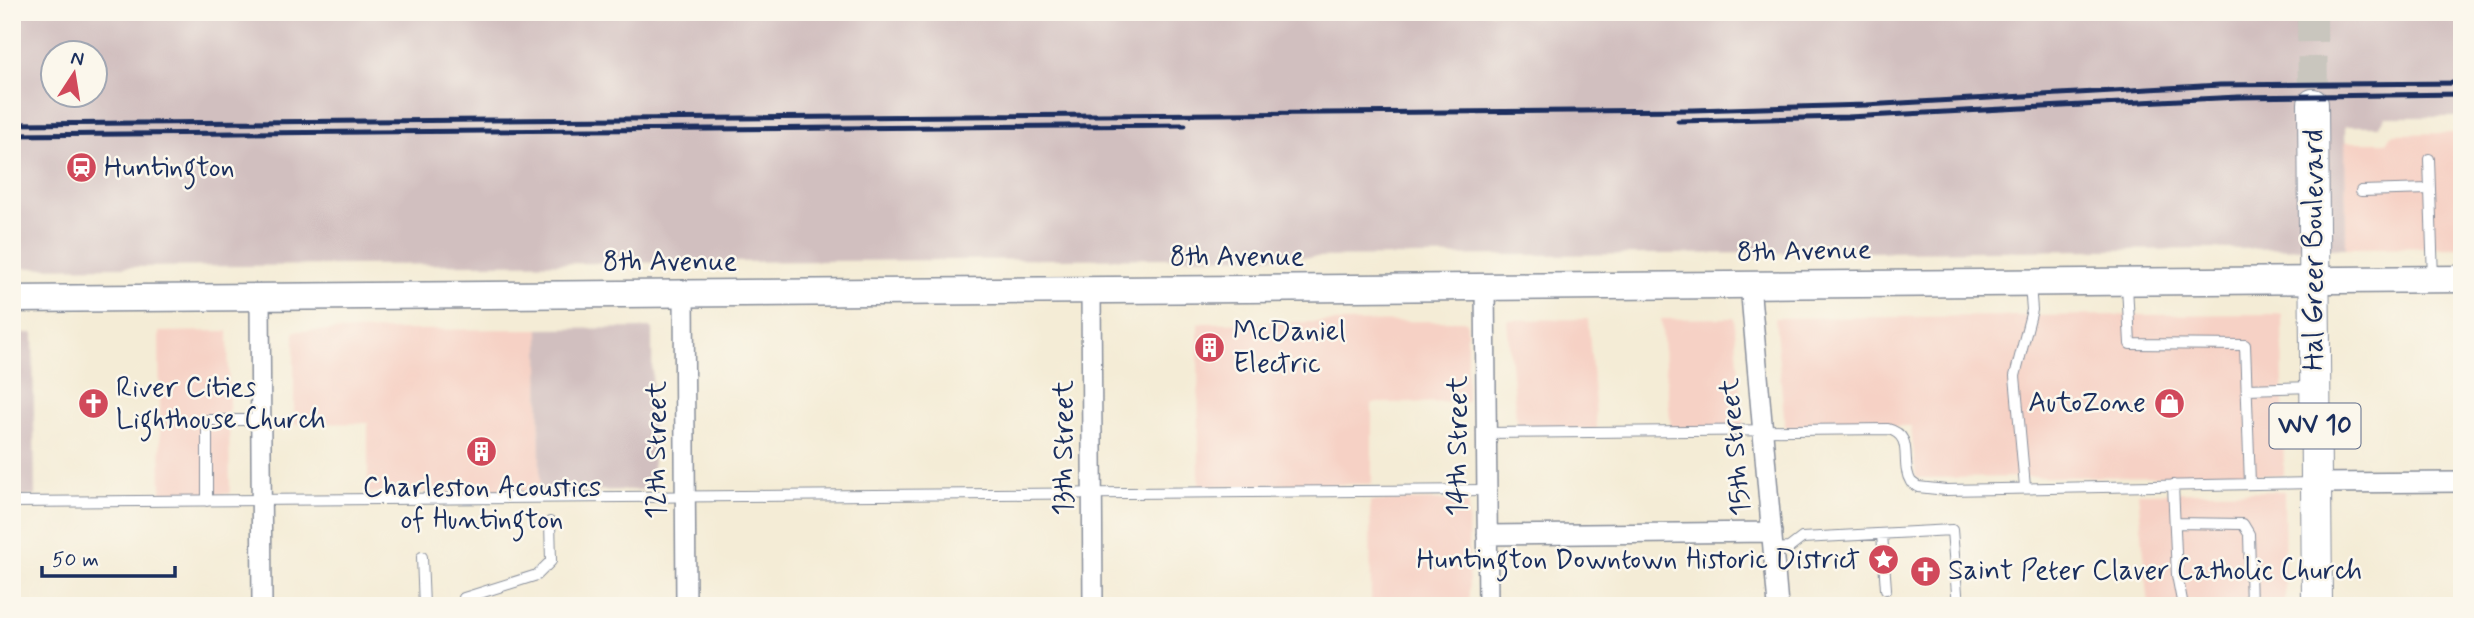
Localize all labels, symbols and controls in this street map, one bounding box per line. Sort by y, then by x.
north arrow [38,38,108,108]
text: N [68,45,86,72]
street label: Hal Greer Boulevard [2296,129,2333,371]
place label: Huntington [104,150,235,190]
station icon: Huntington [64,151,98,185]
street label: 8th Avenue [1736,232,1872,272]
street label: 8th Avenue [1170,239,1304,276]
street label: 8th Avenue [603,244,737,281]
place label: McDaniel Electric [1233,314,1346,383]
building icon: McDaniel Electric [1193,331,1227,365]
place label: River Cities Lighthouse Church [116,370,326,442]
street label: 14th Street [1440,375,1477,516]
street label: 15th Street [1711,376,1760,518]
street label: 12th Street [639,380,676,519]
street label: 13th Street [1046,380,1083,516]
place label: AutoZone [2028,385,2146,422]
shop icon: AutoZone [2152,386,2186,420]
church icon: River Cities Lighthouse Church [76,387,110,421]
road number: WV 10 [2270,404,2360,448]
building icon: Charleston Acoustics of Huntington [465,434,499,468]
place label: Charleston Acoustics of Huntington [363,470,601,542]
scale bar [42,534,175,578]
place label: Huntington Downtown Historic District [1417,542,1860,582]
place icon: Huntington Downtown Historic District [1866,543,1900,577]
text: 50 m [52,546,99,574]
place label: Saint Peter Claver Catholic Church [1948,553,2362,590]
church icon: Saint Peter Claver Catholic Church [1908,554,1942,588]

